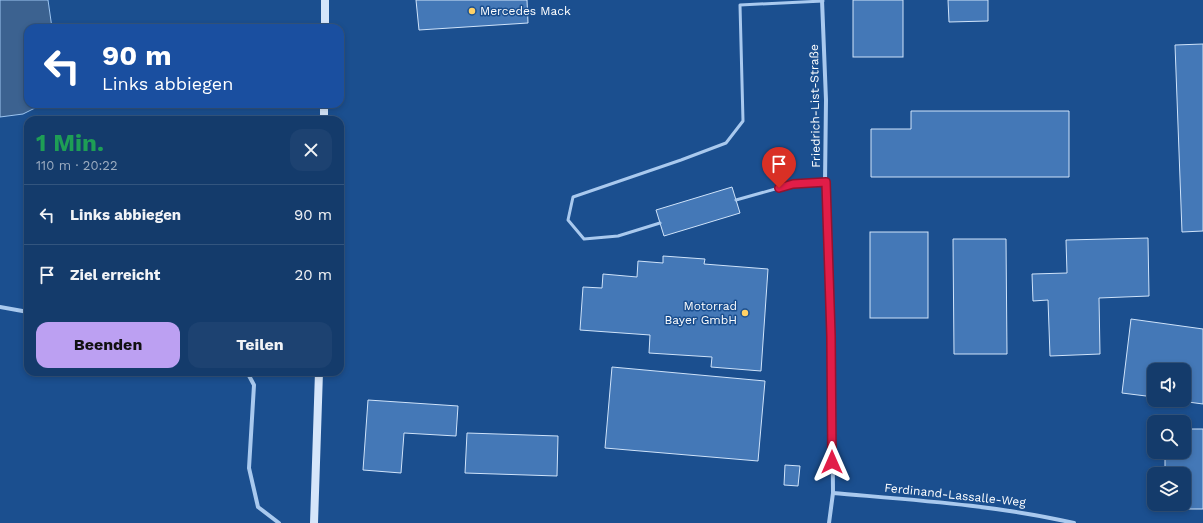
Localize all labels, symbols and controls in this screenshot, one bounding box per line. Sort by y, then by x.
place label: Mercedes Mack [480,4,571,18]
marker: Mercedes Mack [467,6,477,16]
text: 90 m [102,39,172,72]
icon: left [36,40,88,92]
street label: Friedrich-List-Straße [807,44,823,168]
text: Links abbiegen [102,73,233,94]
text: 1 Min. [36,129,104,157]
button: close [290,129,332,171]
pin [762,147,796,188]
icon: arrive [768,153,790,175]
text: 110 m · 20:22 [36,158,118,173]
icon: left [36,204,58,226]
text: Links abbiegen [70,206,181,224]
text: 90 m [294,206,332,224]
icon: arrive [36,264,58,286]
text: Ziel erreicht [70,266,160,284]
text: 20 m [295,266,332,284]
place label: Motorrad Bayer GmbH [665,299,737,327]
marker: Motorrad Bayer GmbH [740,308,750,318]
button: Beenden [36,322,180,368]
button: Teilen [188,322,332,368]
map controls [1147,363,1191,511]
button: sound [1147,363,1191,407]
button: search [1147,415,1191,459]
position arrow [811,441,853,483]
button: layers [1147,467,1191,511]
street label: Ferdinand-Lassalle-Weg [884,481,1027,509]

